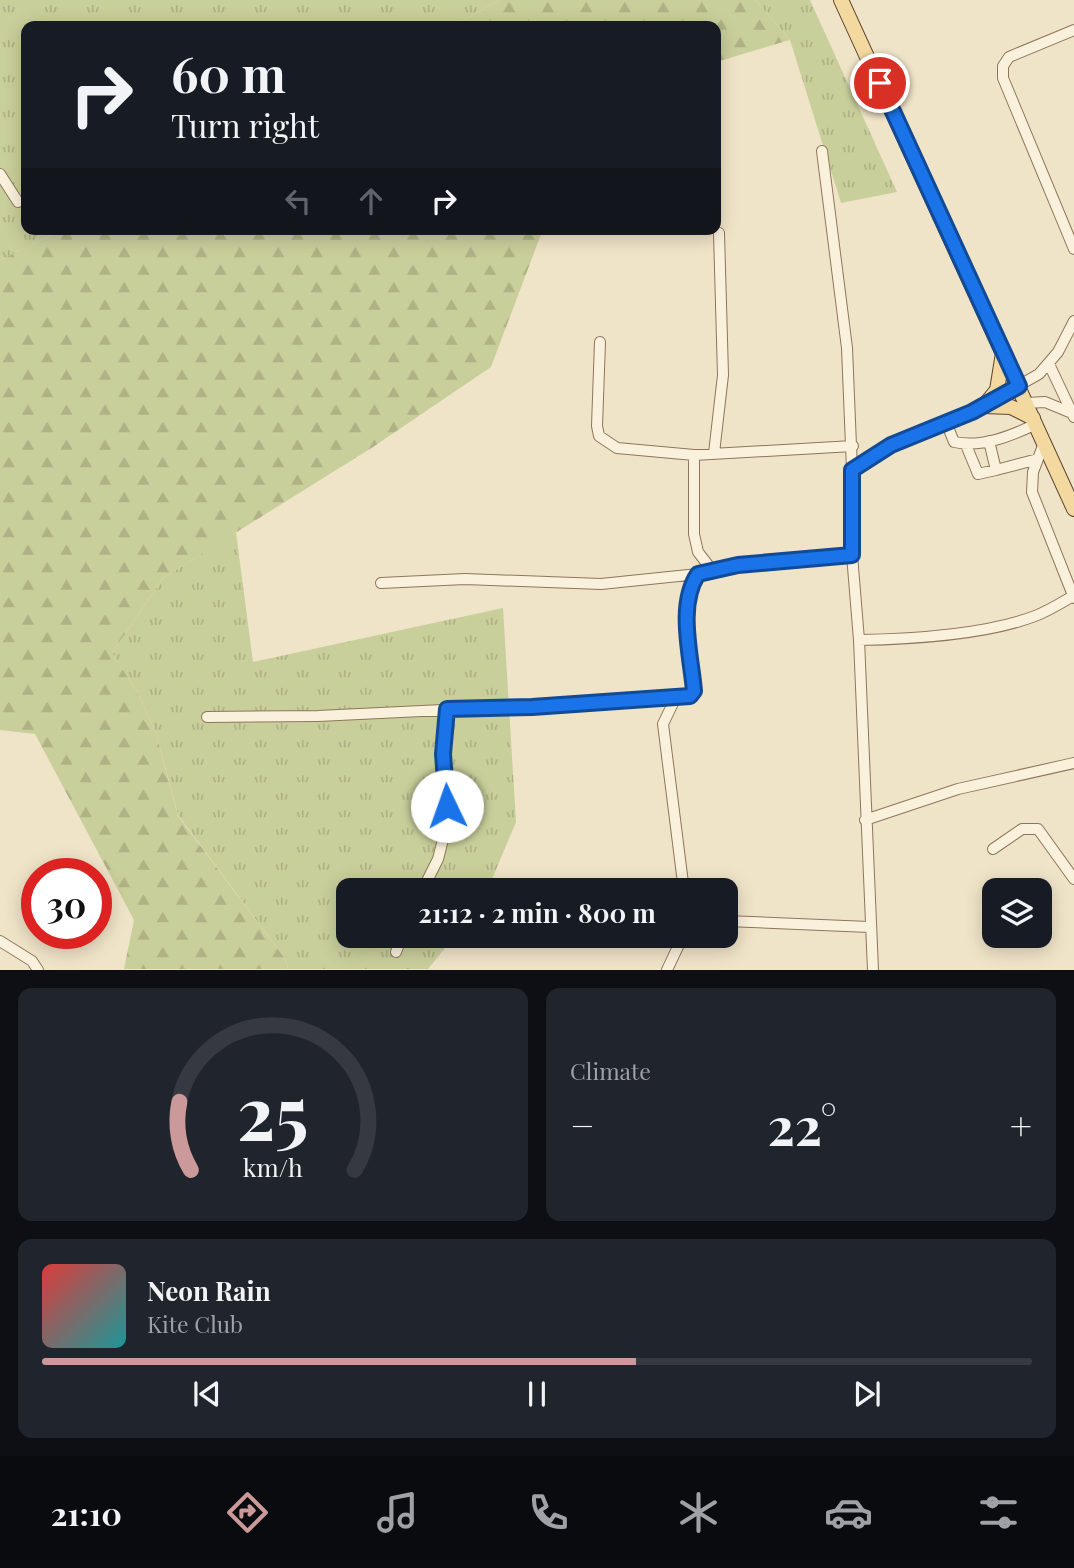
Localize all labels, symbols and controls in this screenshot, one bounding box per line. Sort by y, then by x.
text: 60 m [171,40,286,105]
icon: right [56,49,147,140]
pin [850,53,910,113]
icon: arrive [861,64,899,102]
text: Turn right [171,103,319,146]
icon: left [279,182,317,220]
icon: ahead [352,182,390,220]
icon: right [425,182,463,220]
position arrow [410,769,484,843]
speed limit sign: 30 [21,858,112,949]
map controls [982,878,1052,948]
button: layers [982,878,1052,948]
text: 21:12 · 2 min · 800 m [418,895,656,930]
text: Climate [570,1055,651,1086]
text: 25 [237,1062,309,1159]
text: 22° [768,1090,837,1159]
text: − [570,1099,595,1150]
text: + [1010,1099,1032,1150]
text: km/h [243,1150,303,1183]
text: Neon Rain [147,1273,271,1308]
text: Kite Club [147,1308,243,1339]
icon: previous [188,1375,226,1413]
icon: pause [518,1375,556,1413]
icon: next [848,1375,886,1413]
icon: directions [223,1488,272,1537]
icon: music [373,1488,422,1537]
icon: phone [524,1488,573,1537]
icon: climate [674,1488,723,1537]
icon: car [824,1488,873,1537]
icon: filters [974,1488,1023,1537]
text: 21:10 [51,1491,122,1534]

